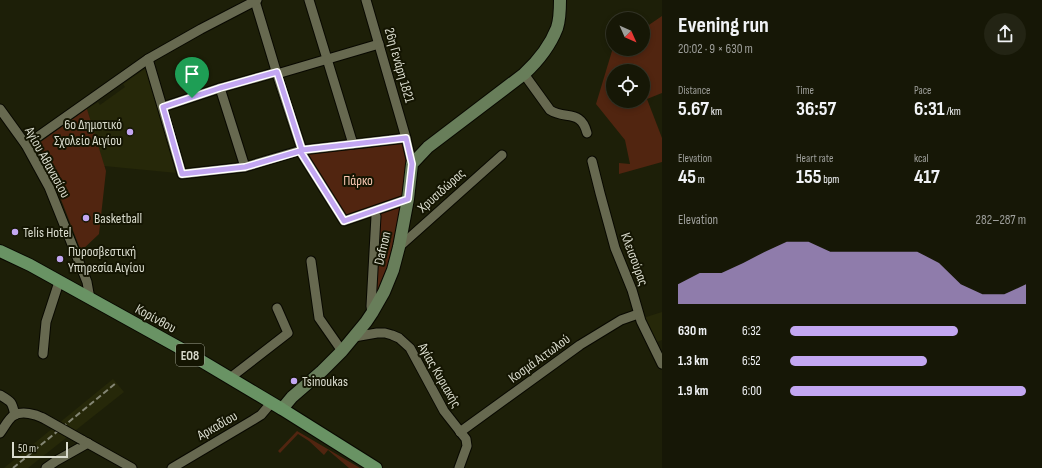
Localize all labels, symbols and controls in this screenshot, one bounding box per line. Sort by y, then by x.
north arrow [606,12,650,56]
map controls [606,12,650,108]
text: Evening run [678,12,769,39]
button: share [984,13,1026,55]
street label: 26η Γενάρη 1821 [381,26,418,105]
text: 20:02 · 9 × 630 m [678,41,753,57]
pin [175,57,209,98]
icon: arrive [181,63,203,85]
button: locate [606,64,650,108]
text: Distance [678,84,710,97]
text: Time [796,84,814,97]
text: Pace [914,84,932,97]
text: 5.67 [678,97,709,121]
text: 36:57 [796,97,836,121]
text: 6:31 [914,97,945,121]
text: km [709,105,722,118]
text: /km [945,105,961,118]
place label: 6ο Δημοτικό Σχολείο Αιγίου [54,116,122,149]
street label: Αγίου Αθανασίου [21,123,74,201]
marker: 6ο Δημοτικό Σχολείο Αιγίου [125,127,135,137]
text: Elevation [678,152,712,165]
text: Heart rate [796,152,834,165]
text: kcal [914,152,929,165]
street label: Χρυσιδώρας [413,165,469,217]
text: 45 [678,165,696,189]
text: 155 [796,165,821,189]
text: 417 [914,165,940,189]
park label: Πάρκο [343,172,373,189]
text: m [696,173,705,186]
text: bpm [821,173,839,186]
place label: Basketball [94,210,142,227]
text: Elevation [678,212,718,228]
text: 282–287 m [976,212,1026,228]
marker: Basketball [81,213,91,223]
place label: Telis Hotel [23,224,71,241]
marker: Telis Hotel [10,227,20,237]
street label: Dafnon [370,230,395,267]
street label: Κλεισούρας [617,230,652,288]
place label: Πυροσβεστική Υπηρεσία Αιγίου [68,243,145,276]
marker: Πυροσβεστική Υπηρεσία Αιγίου [55,254,65,264]
street label: Κορίνθου [132,300,179,337]
text: 630 m [678,323,707,339]
text: 6:32 [742,323,761,339]
street label: Κοσμά Αιτωλού [505,330,573,386]
street label: Αγίας Κυριακής [414,339,465,411]
road number: ΕΟ8 [176,344,204,366]
text: 1.3 km [678,353,708,369]
text: 6:52 [742,353,761,369]
place label: Tsinoukas [302,373,348,390]
marker: Tsinoukas [289,376,299,386]
text: 1.9 km [678,383,709,399]
text: 6:00 [742,383,762,399]
street label: Αρκαδίου [193,407,240,444]
scale bar [12,440,68,459]
text: 50 m [18,442,36,455]

